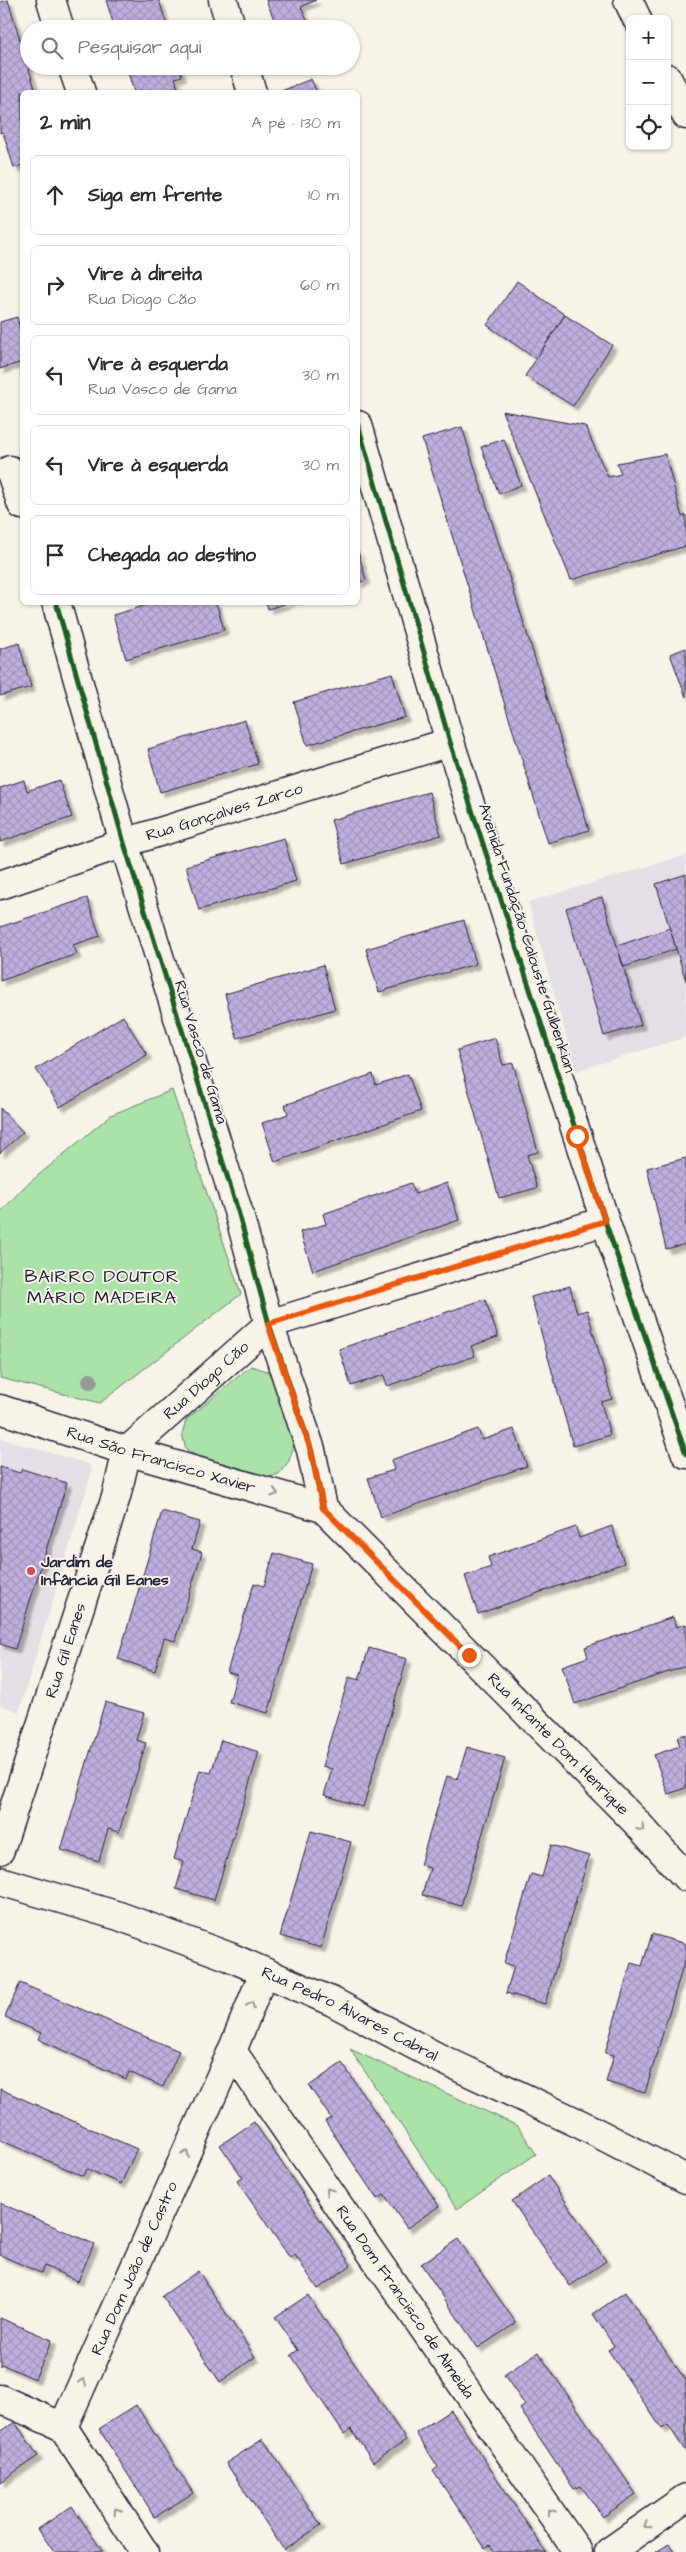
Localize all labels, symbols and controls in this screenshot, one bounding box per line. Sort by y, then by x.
map controls [626,15,671,150]
button: + [626,15,671,60]
search box [20,20,360,75]
icon: search [38,34,66,62]
text: Pesquisar aqui [78,34,201,61]
button: − [626,60,671,105]
button: locate [626,105,671,150]
text: 2 min [40,108,90,137]
text: A pé · 130 m [252,112,340,134]
icon: ahead [41,181,69,209]
text: Siga em frente [88,182,222,209]
text: 10 m [308,184,339,206]
text: Vire à direita [88,261,202,288]
icon: right [41,271,69,299]
text: 60 m [300,274,339,296]
text: Rua Diogo Cão [88,288,196,310]
text: Vire à esquerda [88,351,228,378]
icon: left [41,361,69,389]
text: 30 m [302,364,339,386]
text: Rua Vasco de Gama [88,378,237,400]
icon: left [41,451,69,479]
text: Vire à esquerda [88,452,228,479]
text: 30 m [302,454,339,476]
icon: arrive [41,541,69,569]
text: Chegada ao destino [88,542,256,569]
street label: Rua Gonçalves Zarco [143,777,305,847]
street label: Avenida Fundação Calouste Gulbenkian [473,800,581,1076]
street label: Rua Vasco de Gama [169,978,233,1126]
route start [566,1125,589,1148]
district label: BAIRRO DOUTOR MÁRIO MADEIRA [25,1264,179,1310]
street label: Rua Diogo Cão [158,1336,254,1425]
street label: Rua São Francisco Xavier [64,1421,258,1499]
one-way arrow [270,1487,279,1497]
place label: Jardim de Infância Gil Eanes [40,1551,169,1591]
marker: Jardim de Infância Gil Eanes [25,1565,37,1577]
street label: Rua Gil Eanes [40,1600,91,1701]
route end [458,1644,481,1667]
street label: Rua Infante Dom Henrique [482,1668,634,1820]
one-way arrow [635,1822,644,1831]
street label: Rua Pedro Álvares Cabral [258,1961,442,2067]
one-way arrow [245,2002,255,2010]
one-way arrow [179,2150,190,2159]
street label: Rua Dom João de Castro [86,2178,183,2359]
one-way arrow [326,2187,335,2197]
street label: Rua Dom Francisco de Almeida [331,2201,480,2403]
one-way arrow [76,2378,87,2387]
one-way arrow [114,2507,123,2517]
one-way arrow [548,2508,557,2518]
one-way arrow [643,2519,653,2528]

